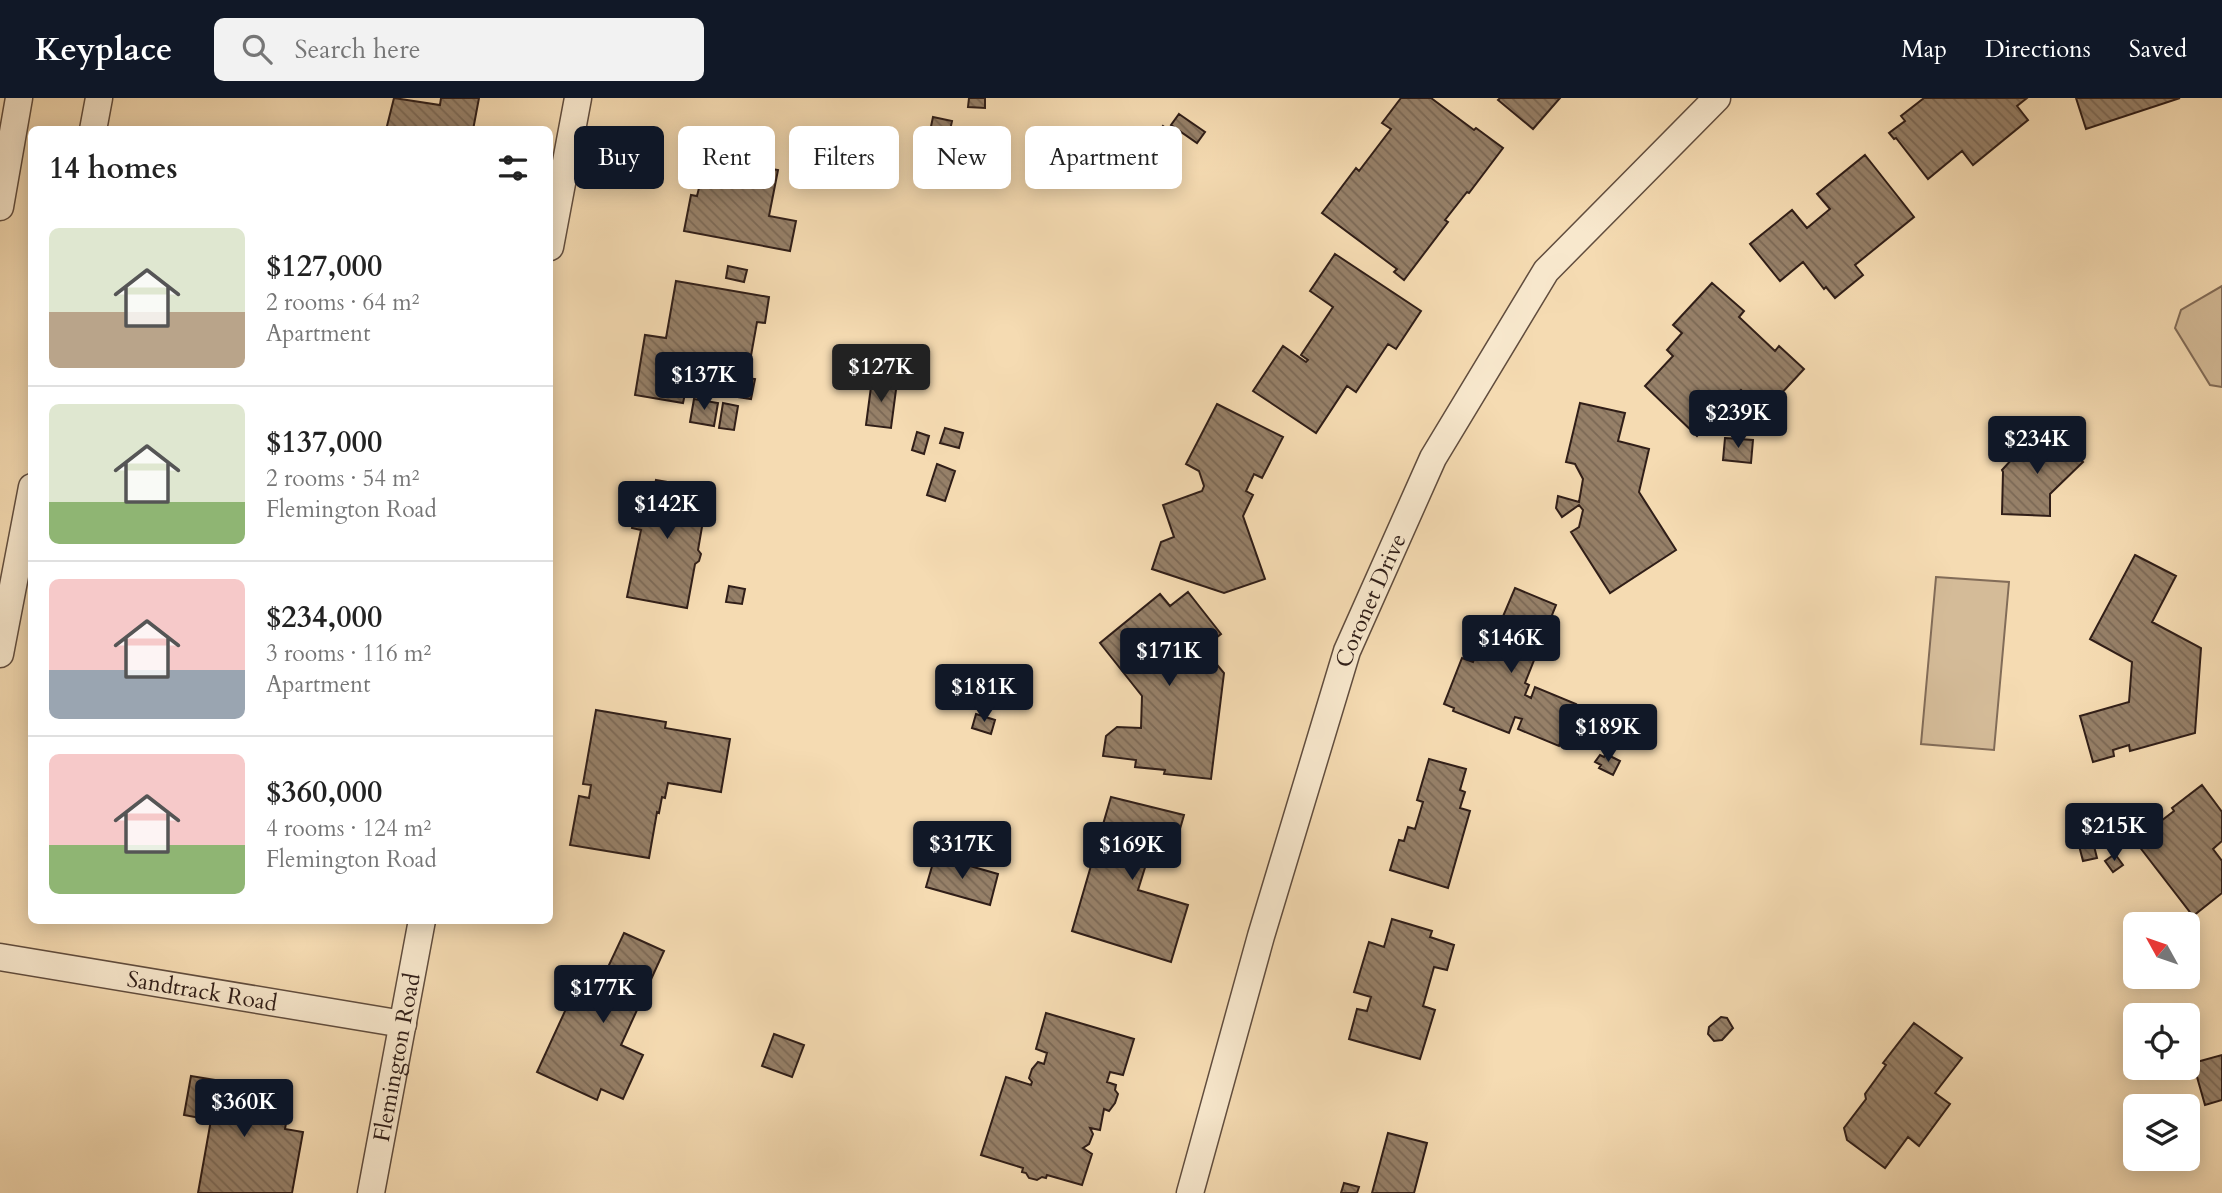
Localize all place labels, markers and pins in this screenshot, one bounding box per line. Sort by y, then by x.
pin: $127K [832,344,930,404]
pin: $137K [655,352,753,412]
pin: $239K [1689,390,1787,450]
pin: $234K [1988,416,2086,476]
pin: $142K [618,482,716,541]
pin: $146K [1462,616,1560,675]
pin: $171K [1120,628,1218,688]
pin: $181K [935,664,1033,724]
pin: $189K [1559,704,1657,764]
pin: $215K [2065,804,2163,863]
pin: $317K [913,822,1011,881]
pin: $169K [1083,822,1181,882]
pin: $177K [554,965,652,1025]
pin: $360K [195,1080,293,1139]

